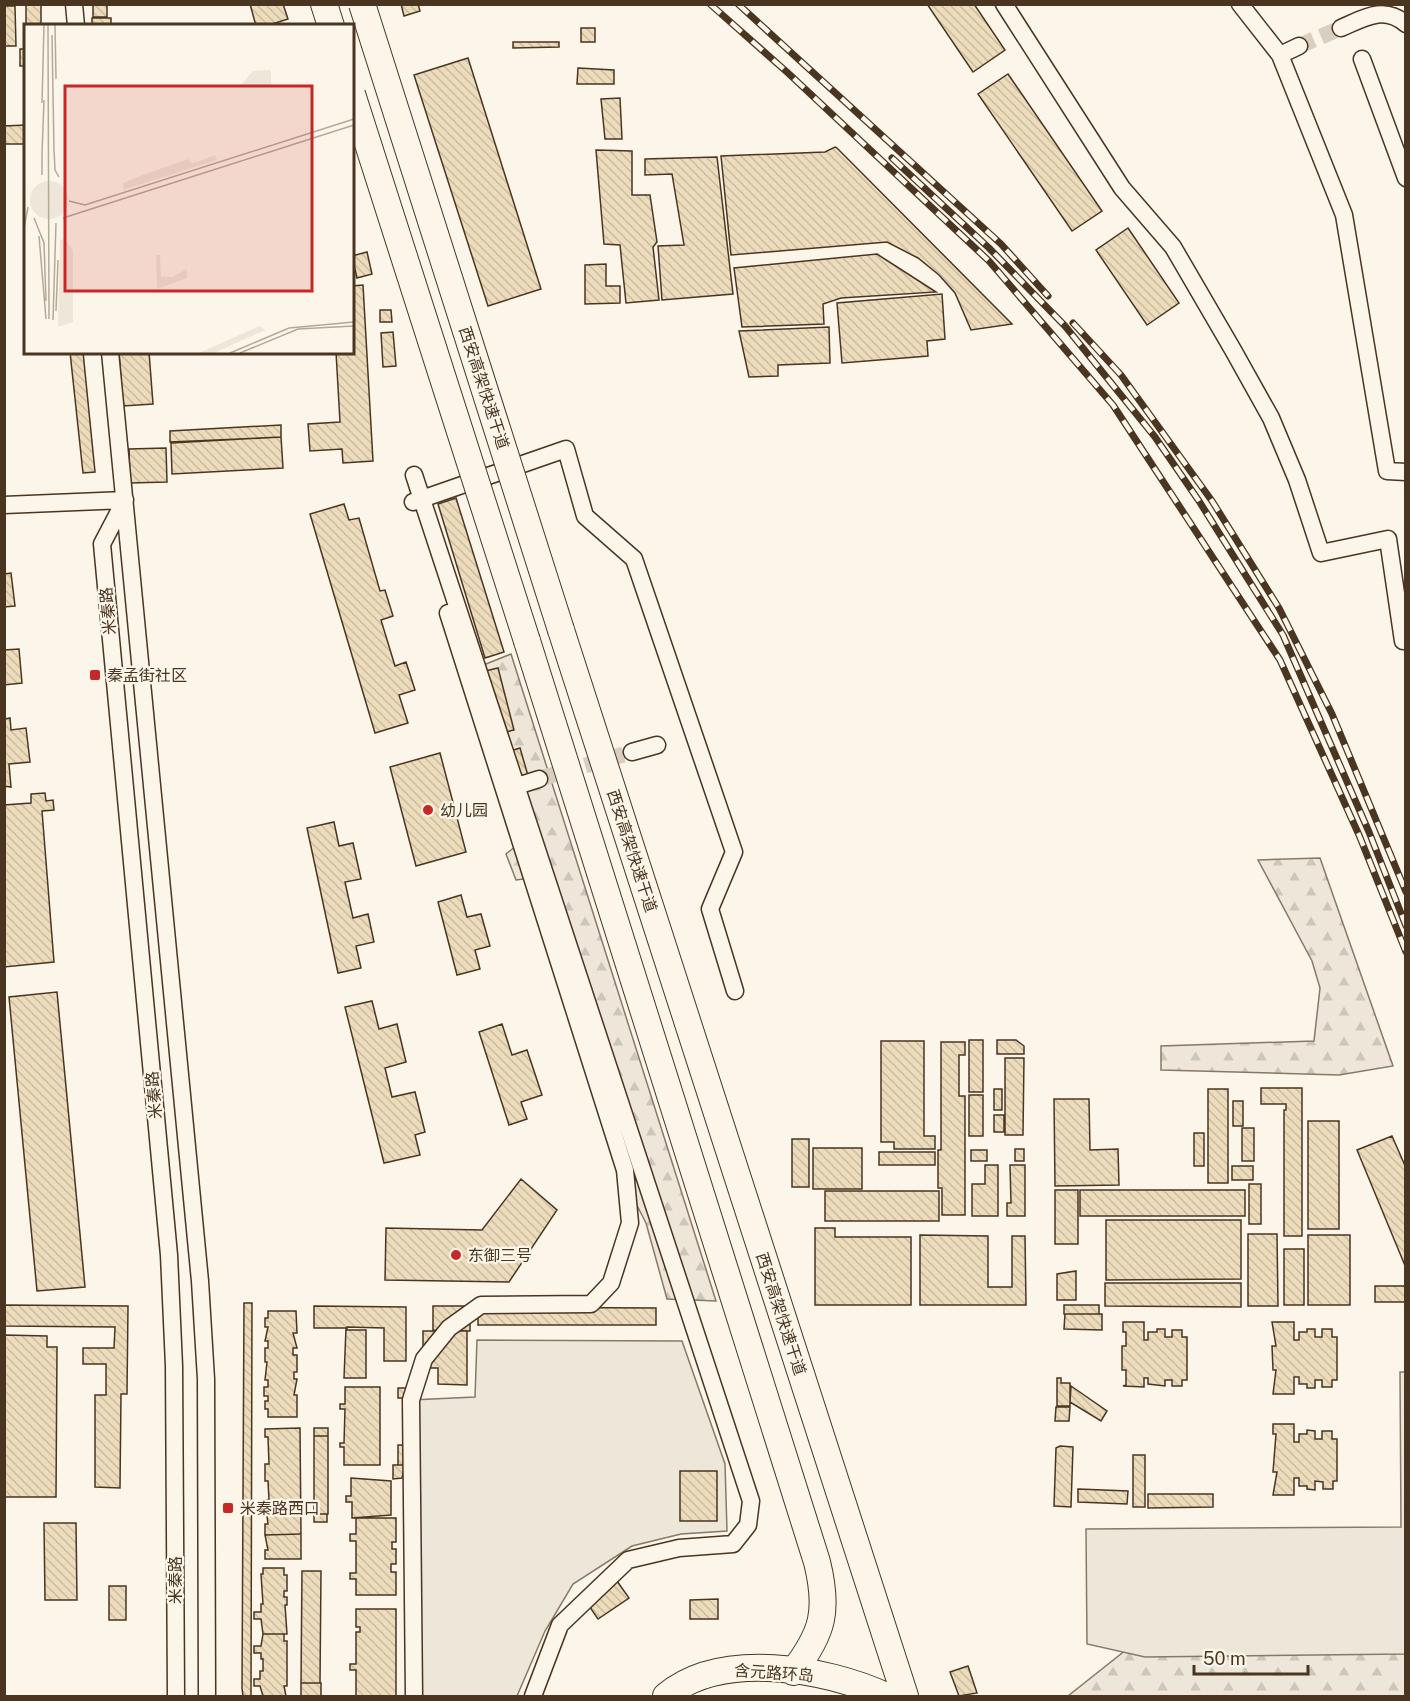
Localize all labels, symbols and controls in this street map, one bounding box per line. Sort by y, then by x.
inset map [24,24,354,354]
street label: 西安高架快速干道 [455,324,513,452]
street label: 米秦路 [96,586,120,636]
place label: 秦孟街社区 [107,666,187,685]
marker: 秦孟街社区 [88,668,102,682]
street label: 西安高架快速干道 [603,787,661,915]
place label: 幼儿园 [440,801,488,820]
marker: 幼儿园 [421,803,435,817]
street label: 米秦路 [142,1070,166,1120]
place label: 东御三号 [468,1246,532,1265]
marker: 东御三号 [449,1248,463,1262]
street label: 西安高架快速干道 [752,1250,810,1378]
place label: 米秦路西口 [240,1499,320,1518]
marker: 米秦路西口 [221,1501,235,1515]
street label: 米秦路 [166,1556,185,1604]
scale bar [1194,1638,1308,1676]
text: 50 m [1203,1648,1246,1669]
street label: 含元路环岛 [733,1661,815,1685]

